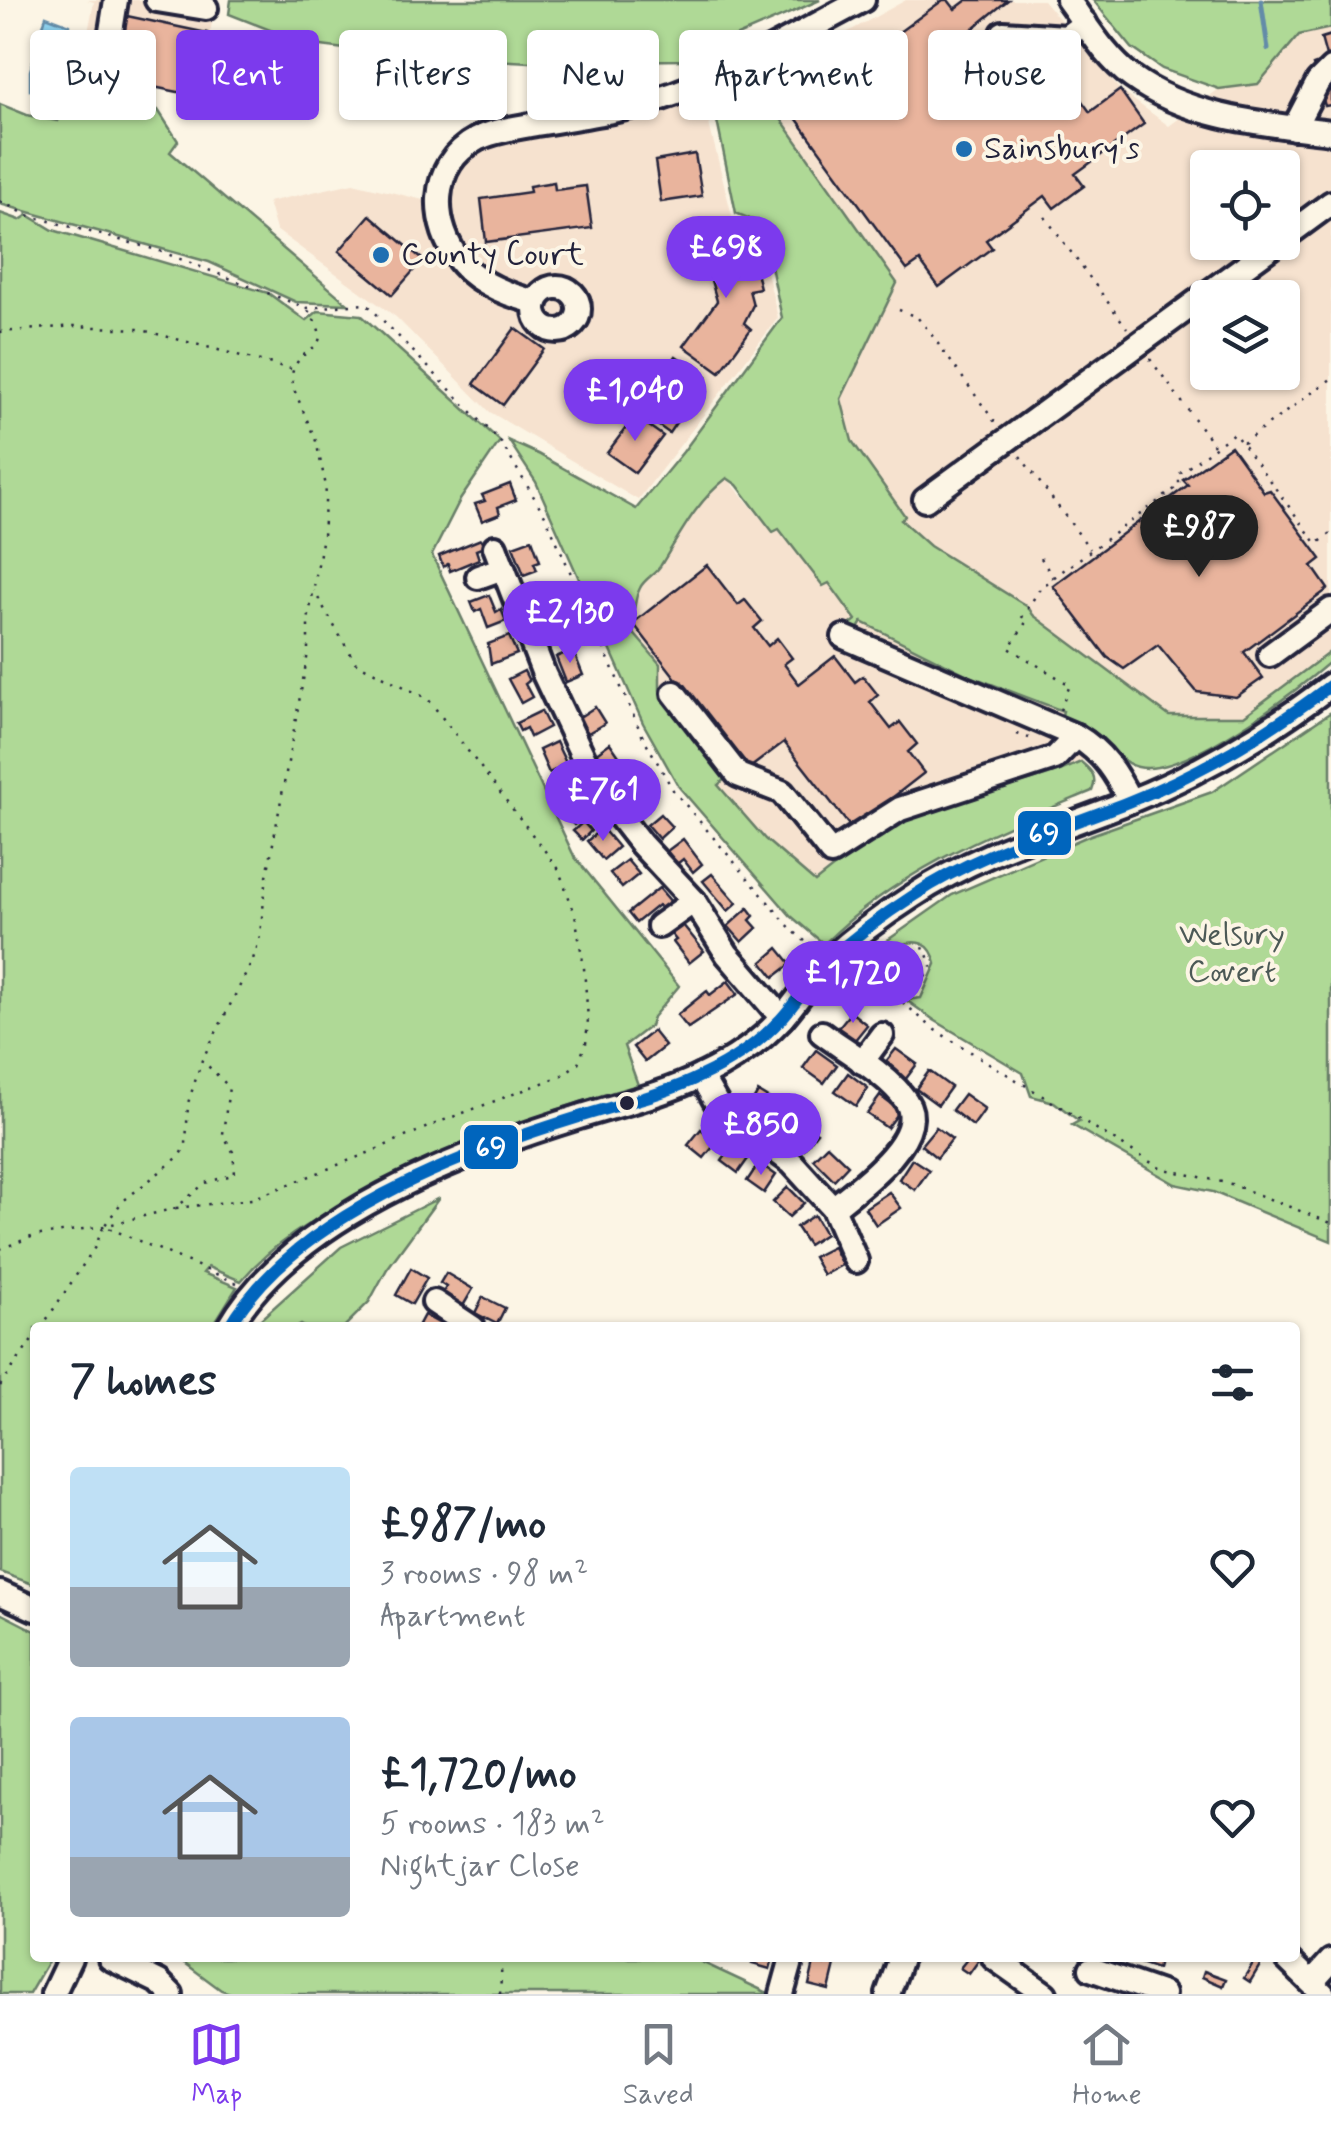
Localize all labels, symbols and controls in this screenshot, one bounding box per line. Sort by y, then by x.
chip: Buy [30,30,156,120]
chip: Rent [176,30,319,120]
chip: Filters [339,30,507,120]
chip: New [527,30,659,120]
chip: Apartment [679,30,908,120]
chip: House [928,30,1081,120]
place label: Sainsbury's [984,128,1140,170]
marker: Sainsbury's [953,138,975,160]
map controls [1190,150,1300,390]
button: locate [1190,150,1300,260]
pin: £698 [667,216,785,301]
text: £698 [688,227,764,269]
place label: County Court [401,234,584,276]
marker: County Court [370,244,392,266]
button: layers [1190,280,1300,390]
pin: £1,040 [554,359,716,444]
text: £1,040 [586,370,684,412]
pin: £987 [1140,495,1258,580]
text: £987 [1162,506,1236,548]
pin: £2,130 [489,581,651,666]
text: £2,130 [525,592,615,634]
pin: £761 [544,759,662,844]
text: £761 [567,770,639,812]
line badge: 69 [1016,809,1073,857]
text: 69 [1028,817,1060,854]
park label: Welsury Covert [1179,914,1285,993]
pin: £1,720 [772,941,934,1026]
text: £1,720 [805,952,901,994]
unlabelled marker [617,1093,637,1113]
pin: £850 [702,1093,820,1178]
text: £850 [723,1104,799,1146]
line badge: 69 [462,1123,520,1171]
text: 69 [475,1131,507,1168]
text: 7 homes [70,1355,217,1410]
icon: filters [1205,1355,1260,1410]
text: £987/mo [380,1498,546,1553]
icon: home [150,1507,270,1627]
icon: heart [1205,1540,1260,1595]
text: 3 rooms · 98 m² [380,1553,588,1595]
text: Apartment [380,1595,525,1637]
text: £1,720/mo [380,1748,577,1803]
icon: home [150,1757,270,1877]
icon: heart [1205,1790,1260,1845]
text: 5 rooms · 183 m² [380,1803,605,1845]
text: Nightjar Close [380,1845,580,1887]
tab: Map [189,2017,244,2114]
tab: Saved [623,2017,694,2114]
tab: Home [1072,2017,1142,2114]

